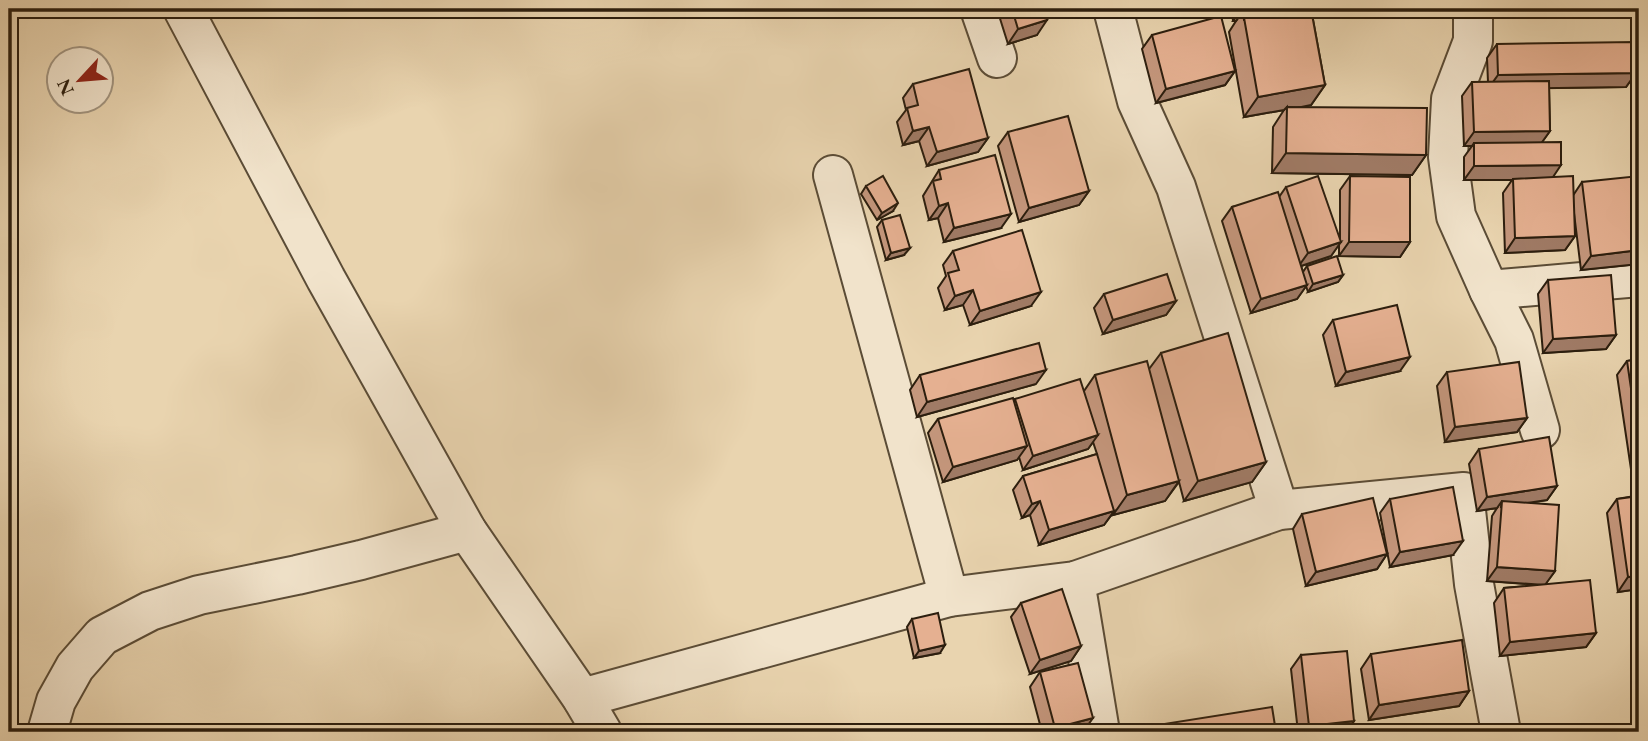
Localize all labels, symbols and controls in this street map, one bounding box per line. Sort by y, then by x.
north arrow [46,46,116,116]
text: N [50,74,80,100]

